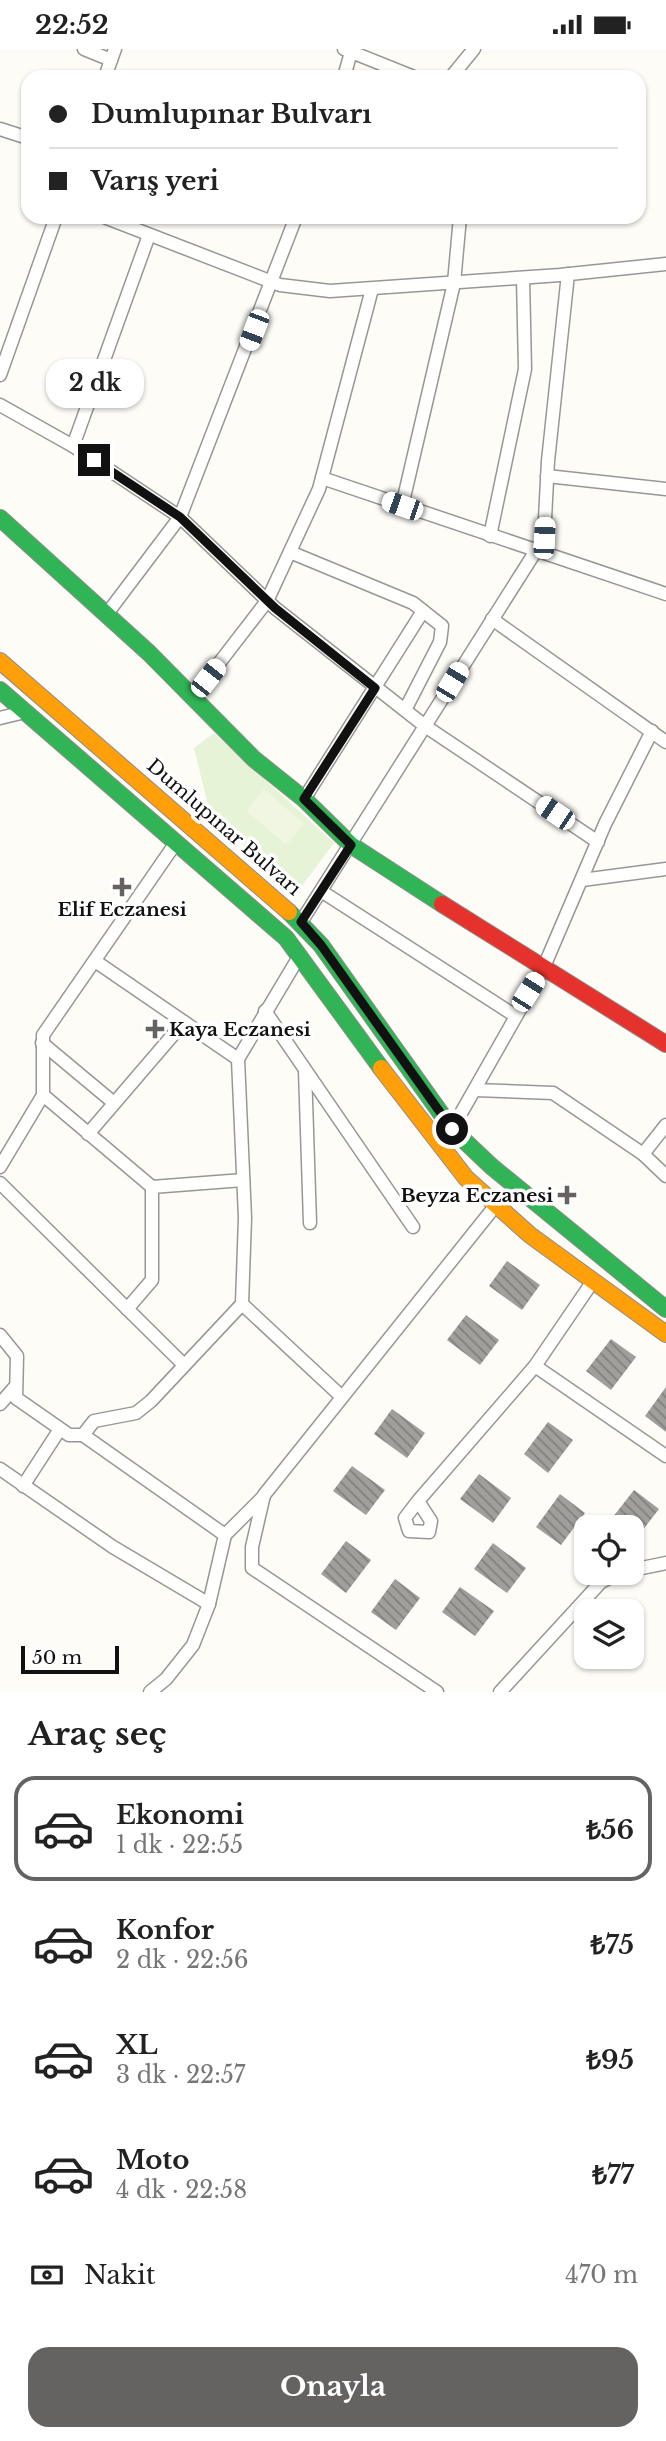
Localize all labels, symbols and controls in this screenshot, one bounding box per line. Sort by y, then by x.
text: 22:52 [35,9,109,41]
text: Dumlupınar Bulvarı [91,98,372,130]
text: Varış yeri [91,165,219,197]
car [237,307,272,353]
callout: 2 dk [45,359,143,407]
text: 2 dk [69,369,121,397]
route end [78,444,110,476]
car [379,489,426,523]
car [533,516,556,560]
car [187,655,230,701]
car [433,659,472,705]
street label: Dumlupınar Bulvarı [142,754,306,901]
car [532,793,579,833]
marker: Elif Eczanesi [114,879,130,895]
place label: Elif Eczanesi [57,898,187,921]
car [508,969,549,1015]
place label: Kaya Eczanesi [169,1018,311,1041]
marker: Kaya Eczanesi [147,1021,163,1037]
route start [436,1113,468,1145]
place label: Beyza Eczanesi [400,1184,553,1207]
marker: Beyza Eczanesi [559,1187,575,1203]
map controls [574,1515,644,1669]
button: locate [574,1515,644,1585]
button: layers [574,1599,644,1669]
scale bar [21,1643,119,1675]
text: 50 m [32,1646,82,1669]
text: Araç seç [28,1714,166,1754]
icon: car [32,1797,95,1860]
text: Ekonomi [116,1799,244,1831]
text: ₺56 [586,1814,634,1846]
text: 1 dk · 22:55 [116,1831,243,1859]
icon: car [32,1912,95,1975]
text: Konfor [116,1914,214,1946]
text: ₺75 [591,1929,634,1961]
text: 2 dk · 22:56 [116,1946,249,1974]
icon: car [32,2027,95,2090]
text: XL [116,2029,158,2061]
text: ₺95 [586,2044,634,2076]
text: 3 dk · 22:57 [116,2061,245,2089]
icon: car [32,2142,95,2205]
text: Moto [116,2144,189,2176]
text: ₺77 [592,2159,634,2191]
text: 4 dk · 22:58 [116,2176,247,2204]
icon: cash [28,2256,66,2294]
text: Nakit [84,2259,156,2291]
text: 470 m [565,2261,638,2289]
button: Onayla [28,2347,638,2427]

